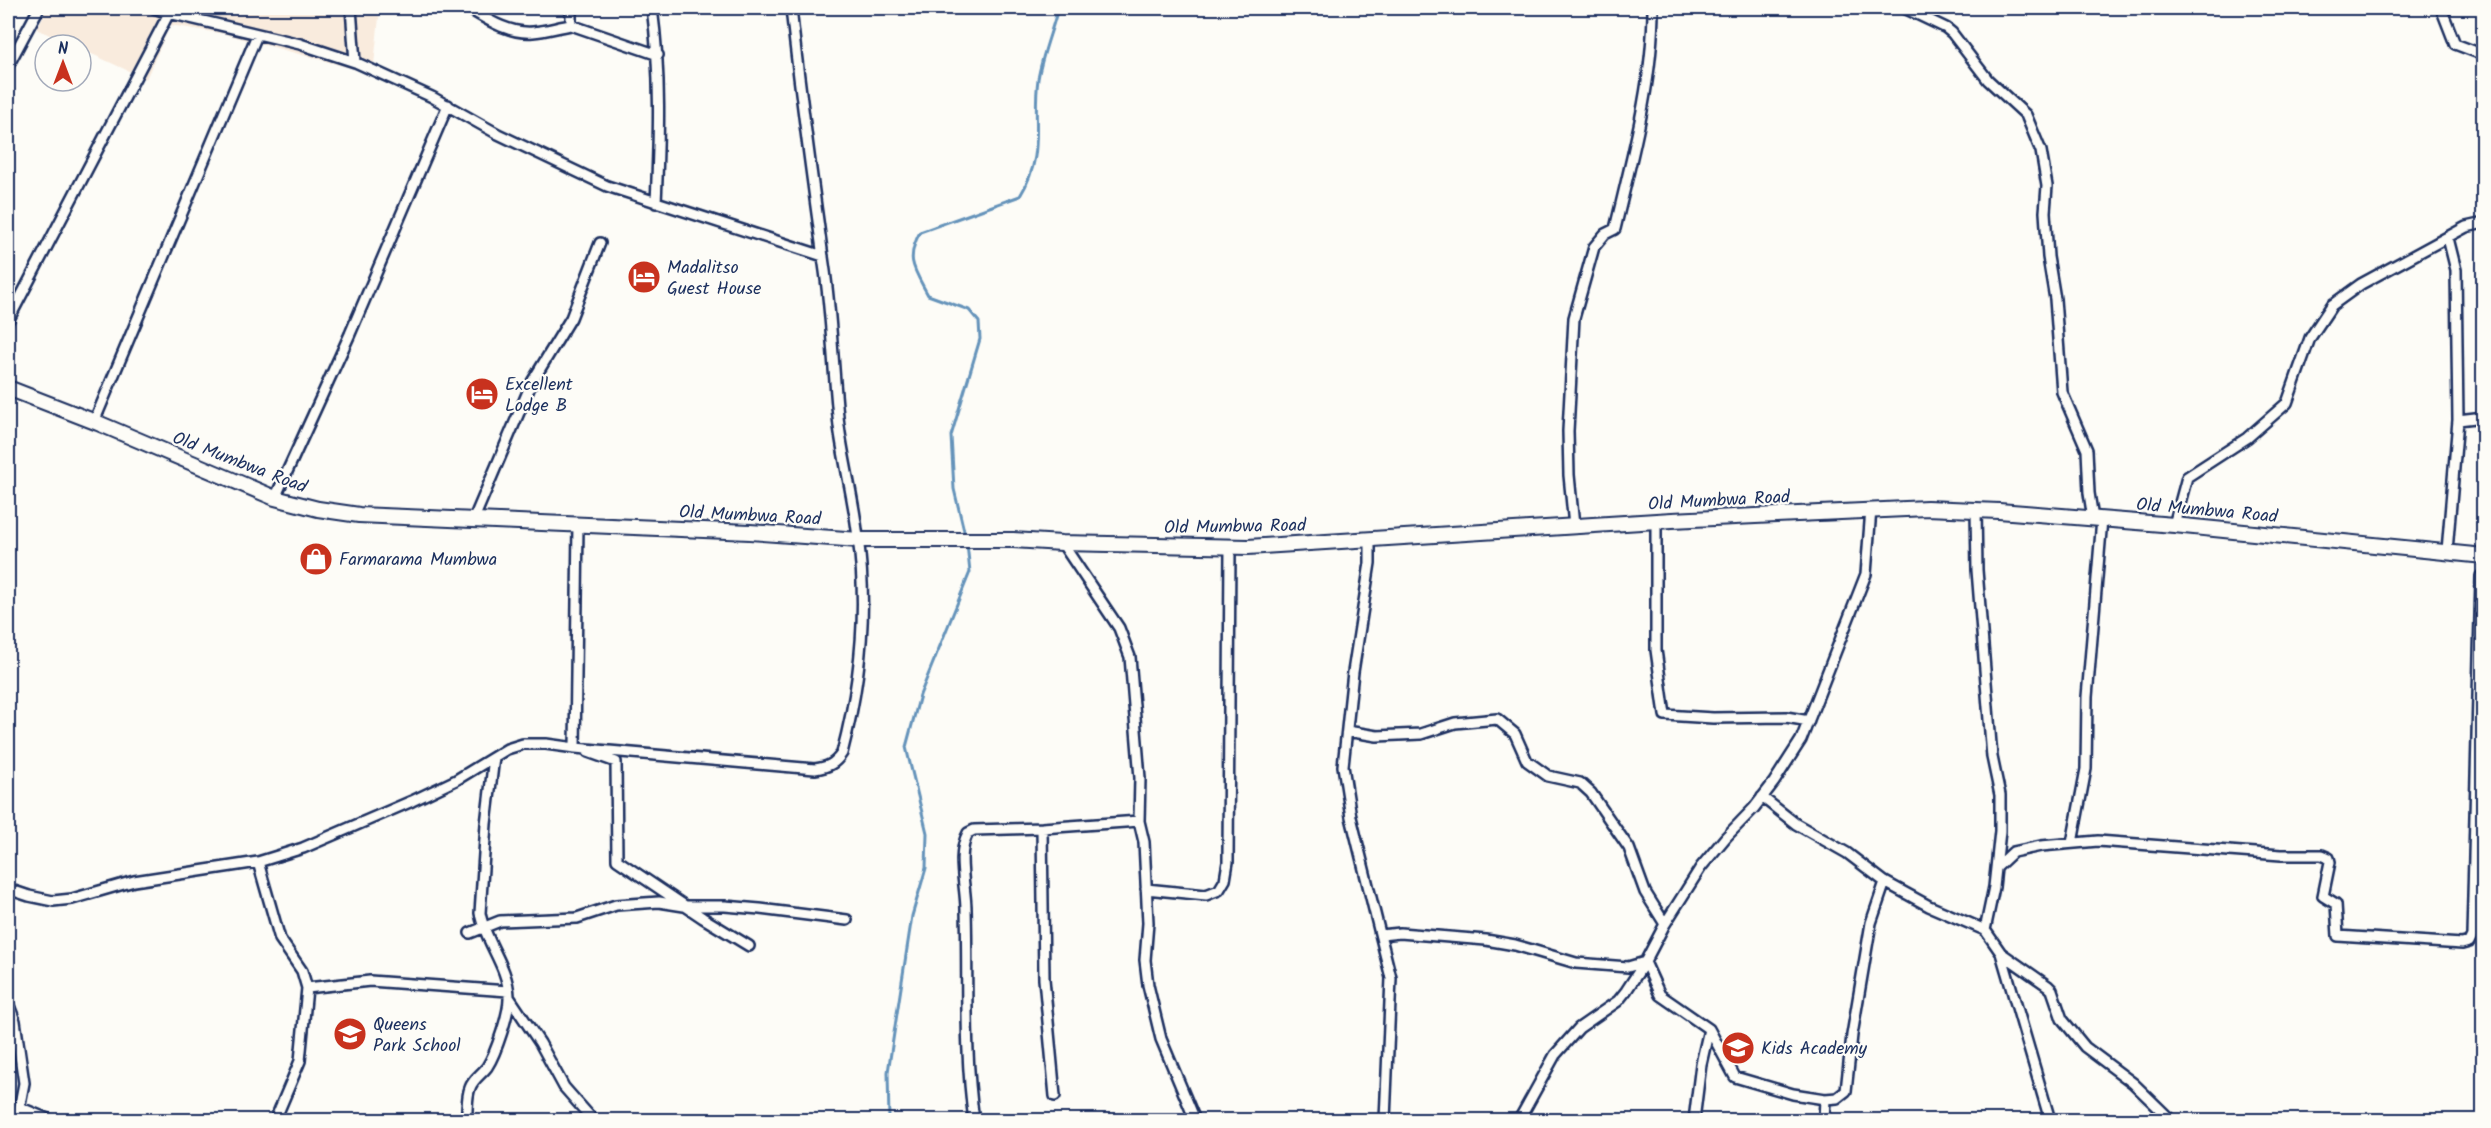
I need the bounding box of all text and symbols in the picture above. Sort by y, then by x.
north arrow [33,33,93,93]
text: N [58,37,68,62]
place label: Madalitso Guest House [667,254,761,304]
hotel icon: Madalitso Guest House [626,259,662,295]
place label: Excellent Lodge B [505,371,574,421]
hotel icon: Excellent Lodge B [464,376,500,412]
street label: Old Mumbwa Road [168,424,312,503]
street label: Old Mumbwa Road [1647,483,1792,520]
street label: Old Mumbwa Road [2135,491,2280,532]
street label: Old Mumbwa Road [678,498,823,535]
street label: Old Mumbwa Road [1164,512,1307,543]
shop icon: Farmarama Mumbwa [298,541,334,577]
place label: Farmarama Mumbwa [339,546,497,575]
place label: Queens Park School [373,1011,461,1061]
school or university icon: Queens Park School [332,1016,368,1052]
school or university icon: Kids Academy [1720,1030,1756,1066]
place label: Kids Academy [1761,1035,1868,1064]

